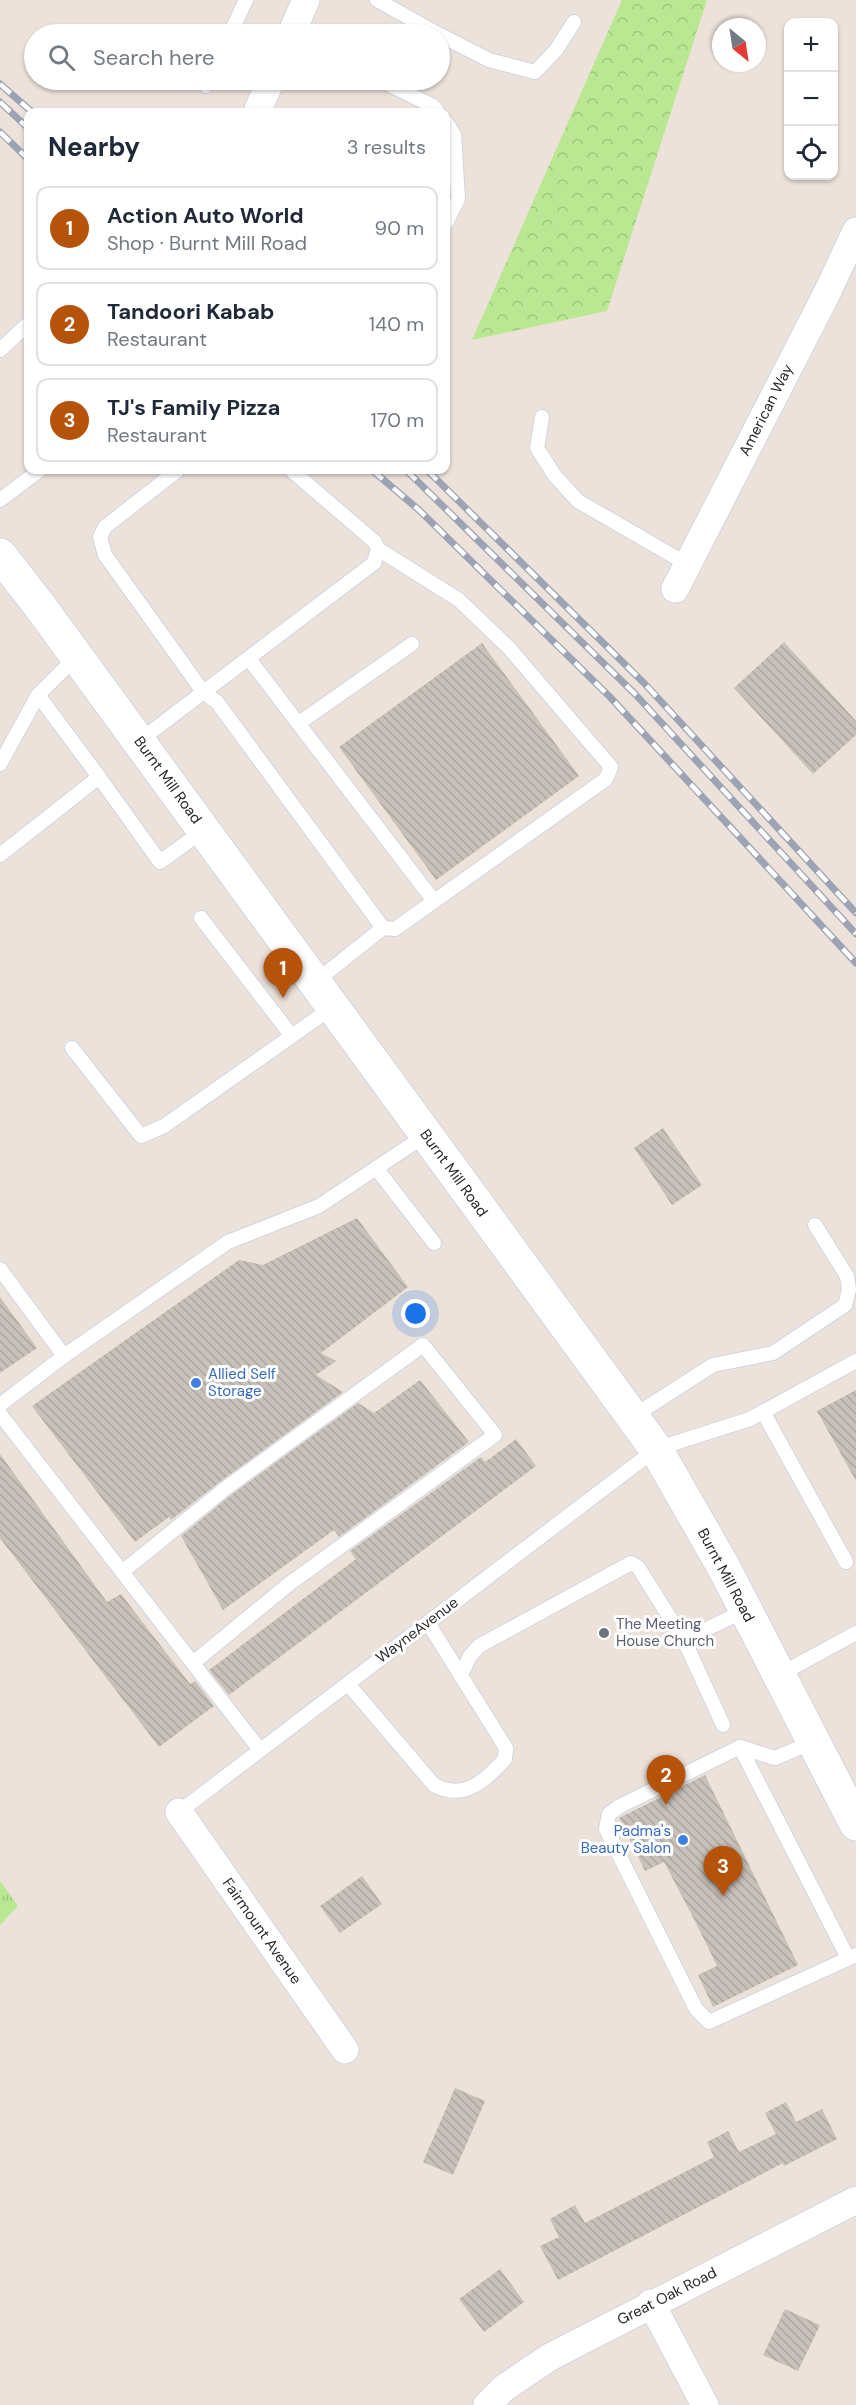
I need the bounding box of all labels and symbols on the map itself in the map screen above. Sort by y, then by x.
north arrow [712,18,766,72]
street label: American Way [734,360,798,459]
street label: Burnt Mill Road [129,732,207,828]
pin: 1 [264,948,302,998]
street label: Burnt Mill Road [415,1125,493,1221]
your location [401,1299,430,1328]
place label: Allied Self Storage [208,1364,276,1401]
marker: Allied Self Storage [189,1376,203,1390]
street label: Burnt Mill Road [693,1525,759,1625]
street label: WayneAvenue [372,1592,462,1668]
place label: The Meeting House Church [616,1614,714,1651]
marker: The Meeting House Church [597,1626,611,1640]
pin: 2 [646,1756,686,1805]
place label: Padma's Beauty Salon [581,1821,671,1858]
marker: Padma's Beauty Salon [676,1833,690,1847]
pin: 3 [704,1846,742,1896]
street label: Fairmount Avenue [218,1874,306,1988]
street label: Great Oak Road [614,2262,720,2330]

